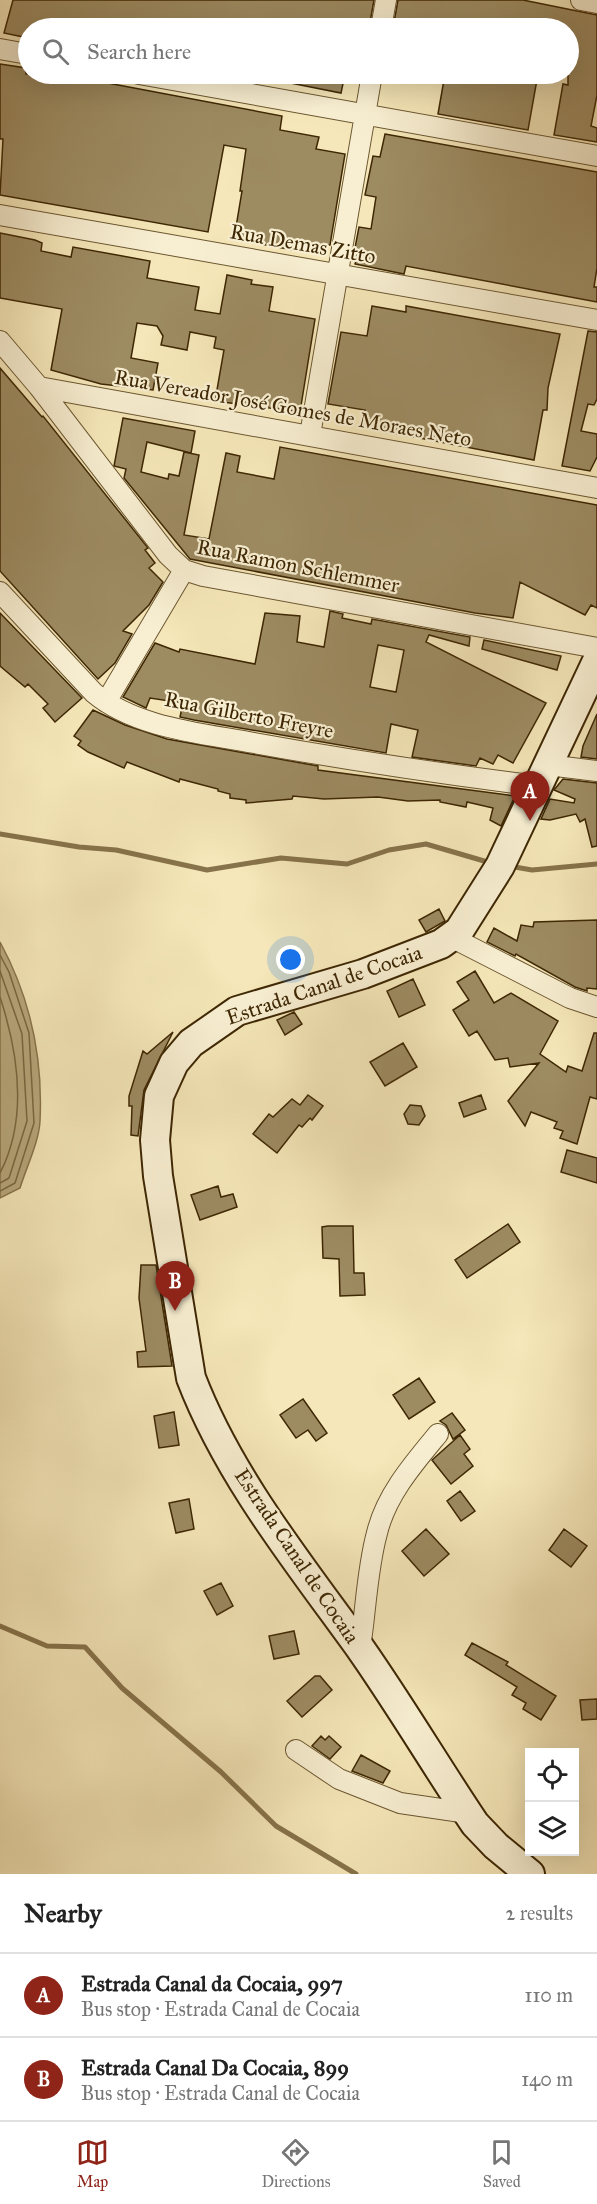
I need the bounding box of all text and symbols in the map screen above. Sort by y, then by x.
search box [18,18,579,84]
icon: search [39,35,72,68]
text: Search here [87,38,191,65]
street label: Rua Demas Zitto [228,218,378,270]
street label: Rua Vereador José Gomes de Moraes Neto [112,364,474,452]
street label: Rua Ramon Schlemmer [194,534,402,598]
street label: Rua Gilberto Freyre [162,686,336,744]
pin: A [510,772,550,821]
street label: Estrada Canal de Cocaia [223,939,426,1031]
your location [276,945,305,974]
pin: B [156,1262,195,1311]
street label: Estrada Canal de Cocaia [229,1463,365,1649]
map controls [525,1748,579,1856]
button: locate [525,1748,579,1802]
button: layers [525,1802,579,1856]
text: Nearby [24,1897,102,1929]
text: 2 results [505,1901,573,1925]
text: Estrada Canal da Cocaia, 997 [81,1970,343,1997]
text: A [37,1983,50,2007]
text: 110 m [525,1983,573,2007]
text: Bus stop · Estrada Canal de Cocaia [81,1997,360,2021]
text: Estrada Canal Da Cocaia, 899 [81,2054,349,2081]
text: B [37,2067,50,2091]
text: 140 m [521,2067,573,2091]
text: Bus stop · Estrada Canal de Cocaia [81,2081,360,2105]
tab: Map [76,2136,109,2191]
tab: Directions [261,2136,330,2191]
tab: Saved [483,2136,521,2191]

